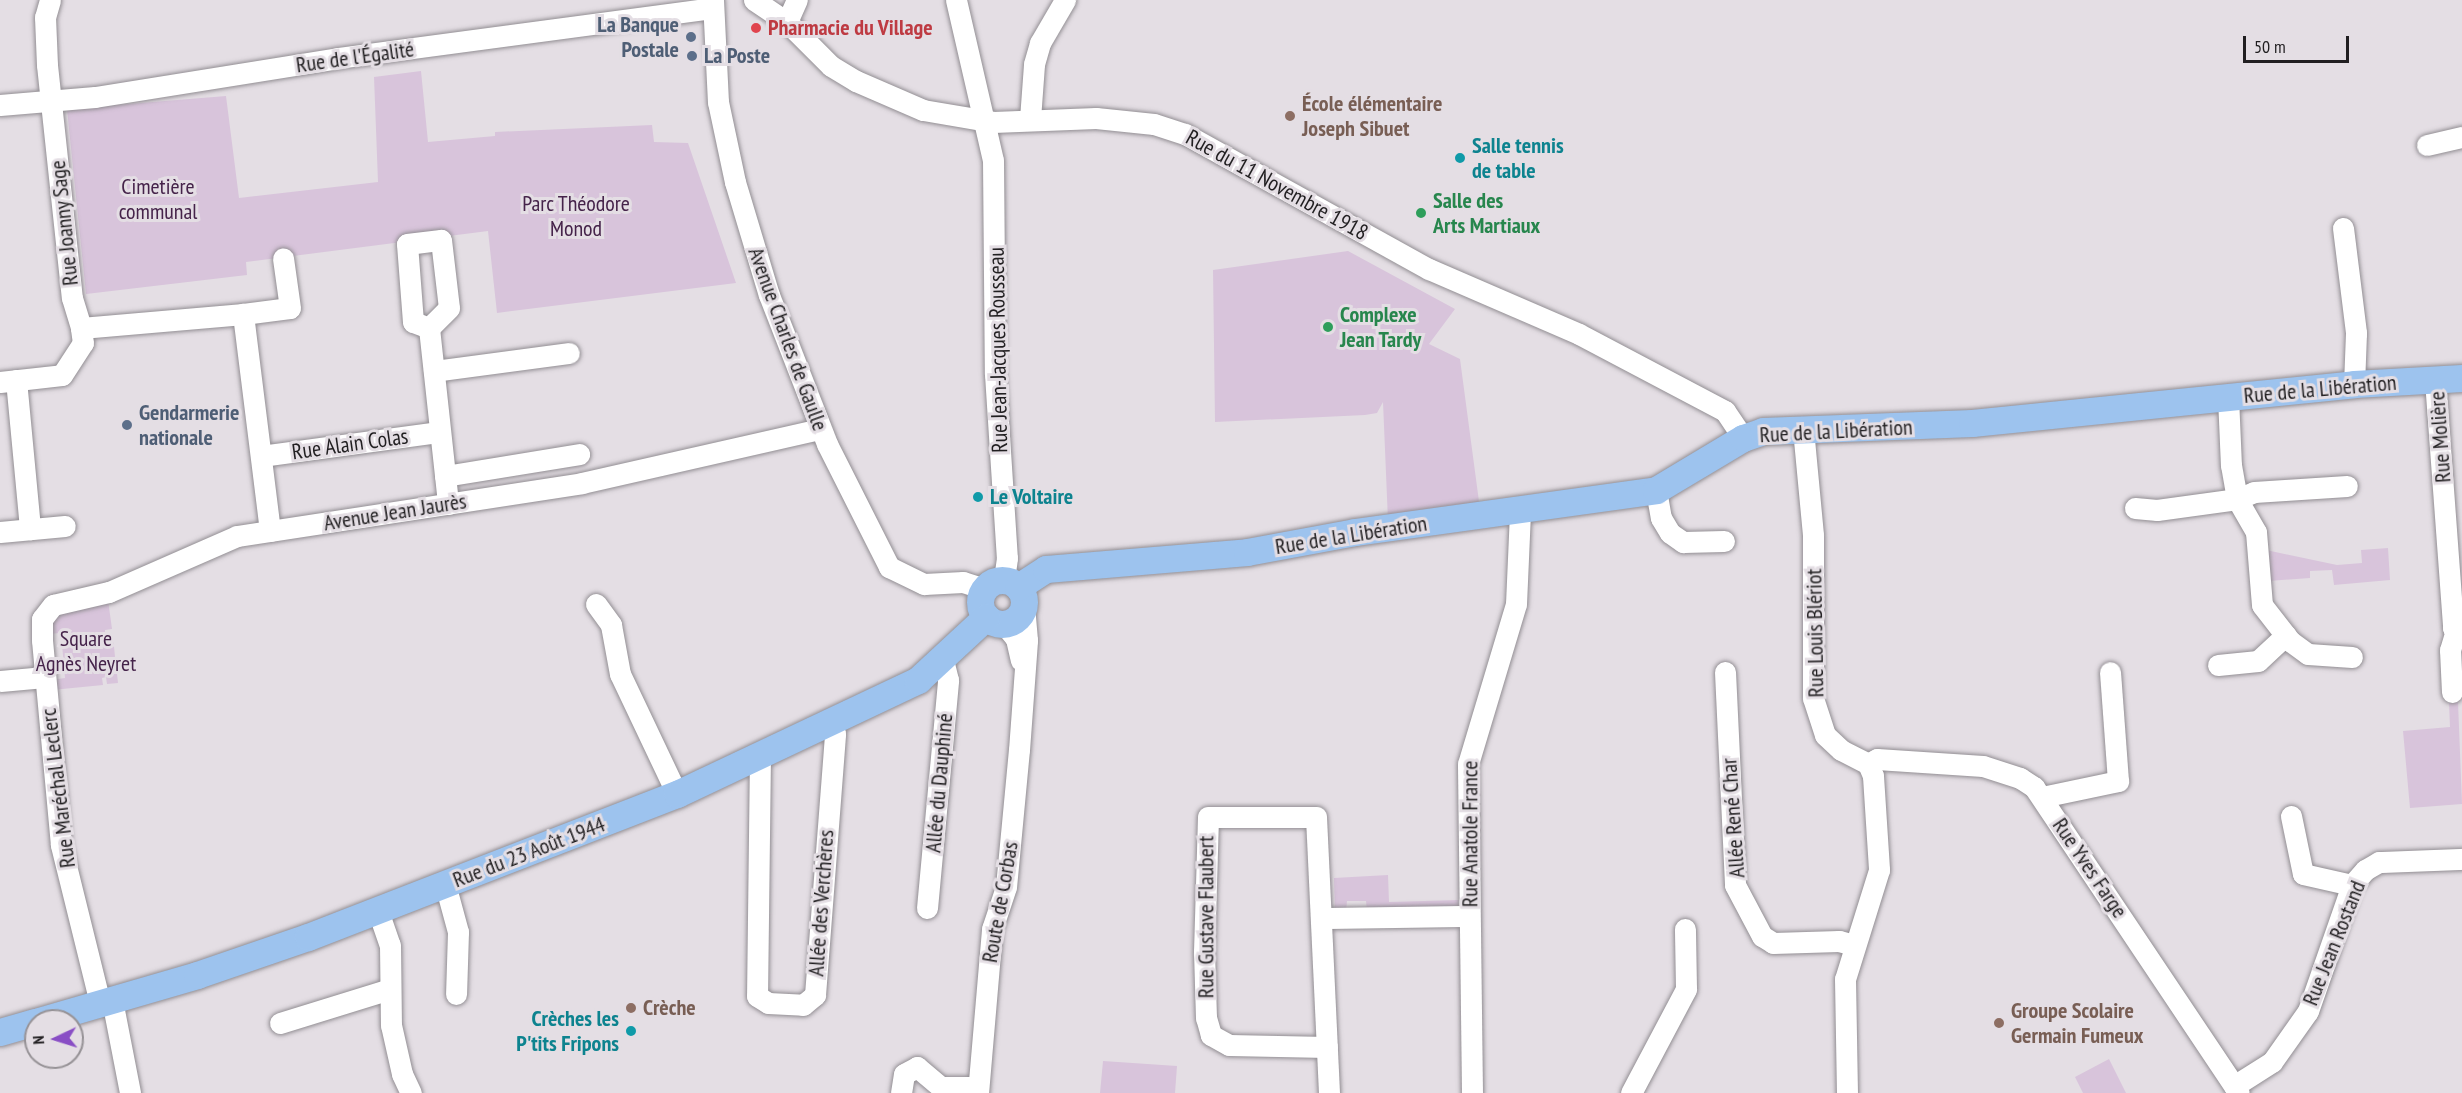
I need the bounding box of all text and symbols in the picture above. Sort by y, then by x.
place label: La Banque Postale [597,11,679,62]
place label: Pharmacie du Village [768,15,933,41]
marker: Pharmacie du Village [749,21,763,35]
scale bar [2246,24,2352,62]
marker: La Banque Postale [684,30,698,44]
text: 50 m [2254,35,2286,58]
street label: Rue de l'Égalité [294,36,416,78]
place label: La Poste [704,43,770,69]
marker: La Poste [685,49,699,63]
place label: École élémentaire Joseph Sibuet [1302,90,1442,142]
marker: École élémentaire Joseph Sibuet [1283,109,1297,123]
street label: Rue du 11 Novembre 1918 [1181,124,1373,246]
place label: Salle tennis de table [1472,132,1564,184]
marker: Salle tennis de table [1453,151,1467,165]
street label: Rue Joanny Sage [44,159,84,287]
park label: Cimetière communal [119,173,197,224]
place label: Salle des Arts Martiaux [1433,187,1540,238]
park label: Parc Théodore Monod [522,190,630,242]
marker: Salle des Arts Martiaux [1414,206,1428,220]
street label: Avenue Charles de Gaulle [743,244,833,434]
street label: Rue Jean-Jacques Rousseau [983,247,1013,453]
place label: Complexe Jean Tardy [1340,301,1422,352]
marker: Complexe Jean Tardy [1321,320,1335,334]
street label: Rue de la Libération [2243,369,2397,409]
street label: Rue Molière [2424,390,2456,484]
place label: Gendarmerie nationale [139,399,239,451]
street label: Rue de la Libération [1759,414,1913,448]
marker: Gendarmerie nationale [120,418,134,432]
street label: Rue Alain Colas [290,423,410,465]
place label: Le Voltaire [990,484,1074,510]
street label: Avenue Jean Jaurès [322,488,468,536]
marker: Le Voltaire [971,490,985,504]
street label: Rue de la Libération [1273,510,1429,560]
street label: Rue Louis Blériot [1801,568,1829,698]
park label: Square Agnès Neyret [36,625,136,676]
street label: Rue Maréchal Leclerc [35,707,81,869]
street label: Allée du Dauphiné [920,712,958,854]
street label: Allée René Char [1716,757,1750,879]
street label: Rue Anatole France [1457,760,1483,908]
street label: Rue du 23 Août 1944 [449,811,609,893]
street label: Rue Yves Farge [2047,813,2133,923]
street label: Allée des Verchères [803,829,839,977]
street label: Rue Gustave Flaubert [1193,836,1219,998]
street label: Route de Corbas [976,839,1024,965]
street label: Rue Jean Rostand [2297,877,2371,1009]
place label: Crèche [643,995,696,1021]
place label: Groupe Scolaire Germain Fumeux [2011,997,2143,1048]
marker: Crèche [624,1001,638,1015]
place label: Crèches les P'tits Fripons [516,1005,619,1056]
north arrow [24,1009,84,1069]
marker: Groupe Scolaire Germain Fumeux [1992,1016,2006,1030]
marker: Crèches les P'tits Fripons [624,1024,638,1038]
text: N [28,1035,48,1045]

